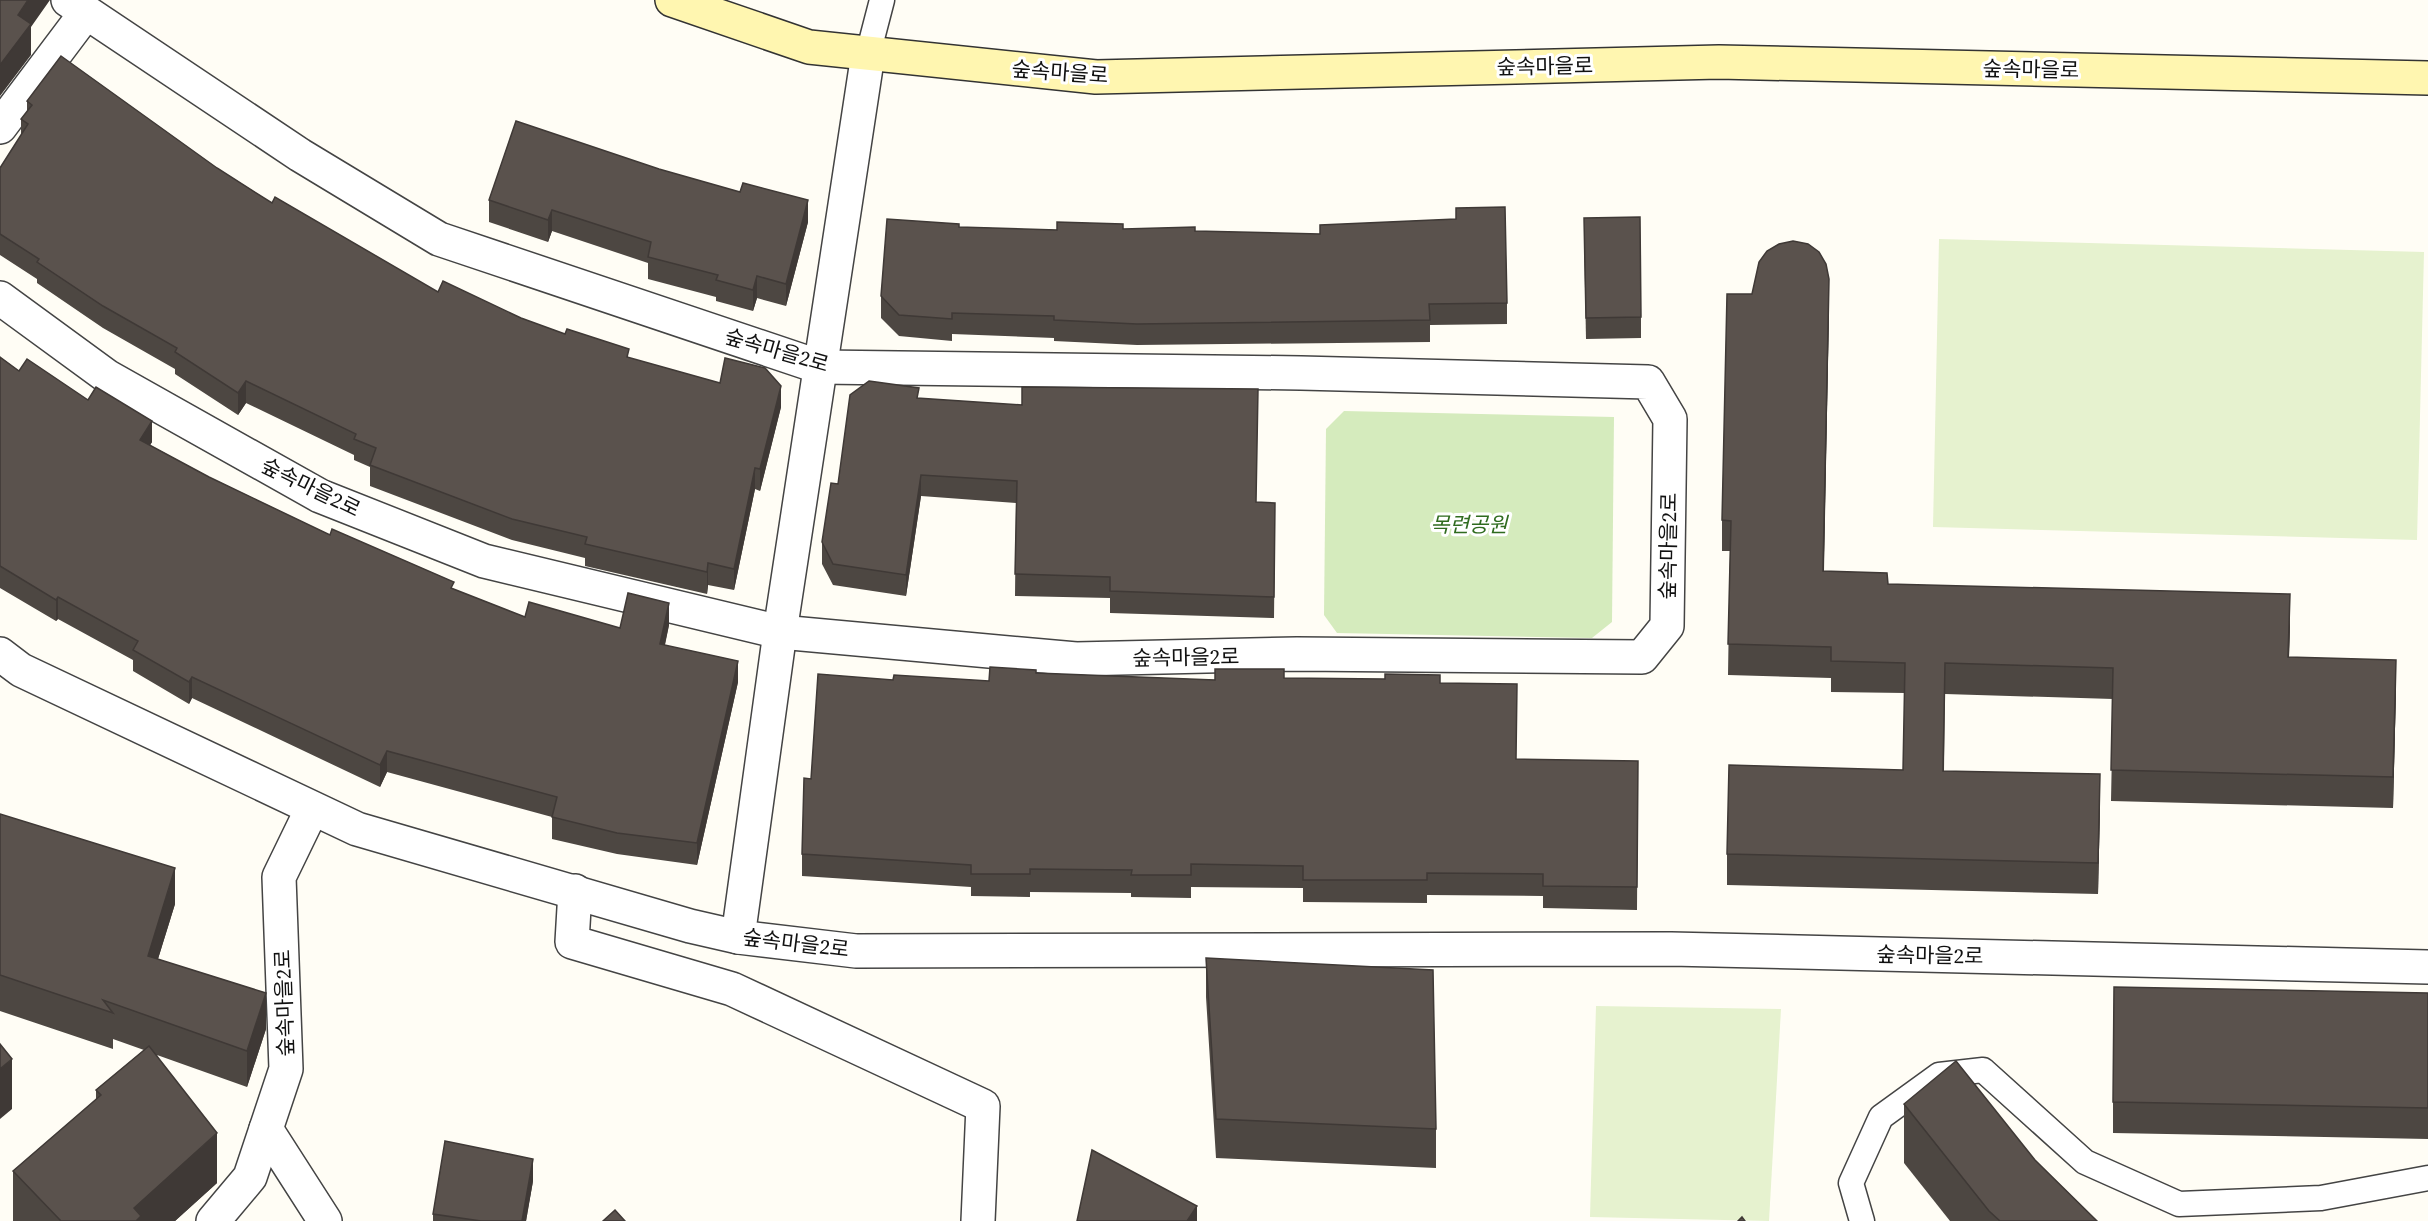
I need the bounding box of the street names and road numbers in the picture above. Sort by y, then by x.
street label: 숲속마을로 [1496,51,1594,81]
street label: 숲속마을로 [1011,54,1109,90]
street label: 숲속마을로 [1982,54,2080,84]
street label: 숲속마을2로 [722,321,832,379]
street label: 숲속마을2로 [257,450,365,524]
street label: 숲속마을2로 [1653,492,1683,600]
street label: 숲속마을2로 [1132,642,1240,672]
street label: 숲속마을2로 [741,922,851,964]
street label: 숲속마을2로 [1876,940,1984,970]
street label: 숲속마을2로 [268,949,300,1057]

